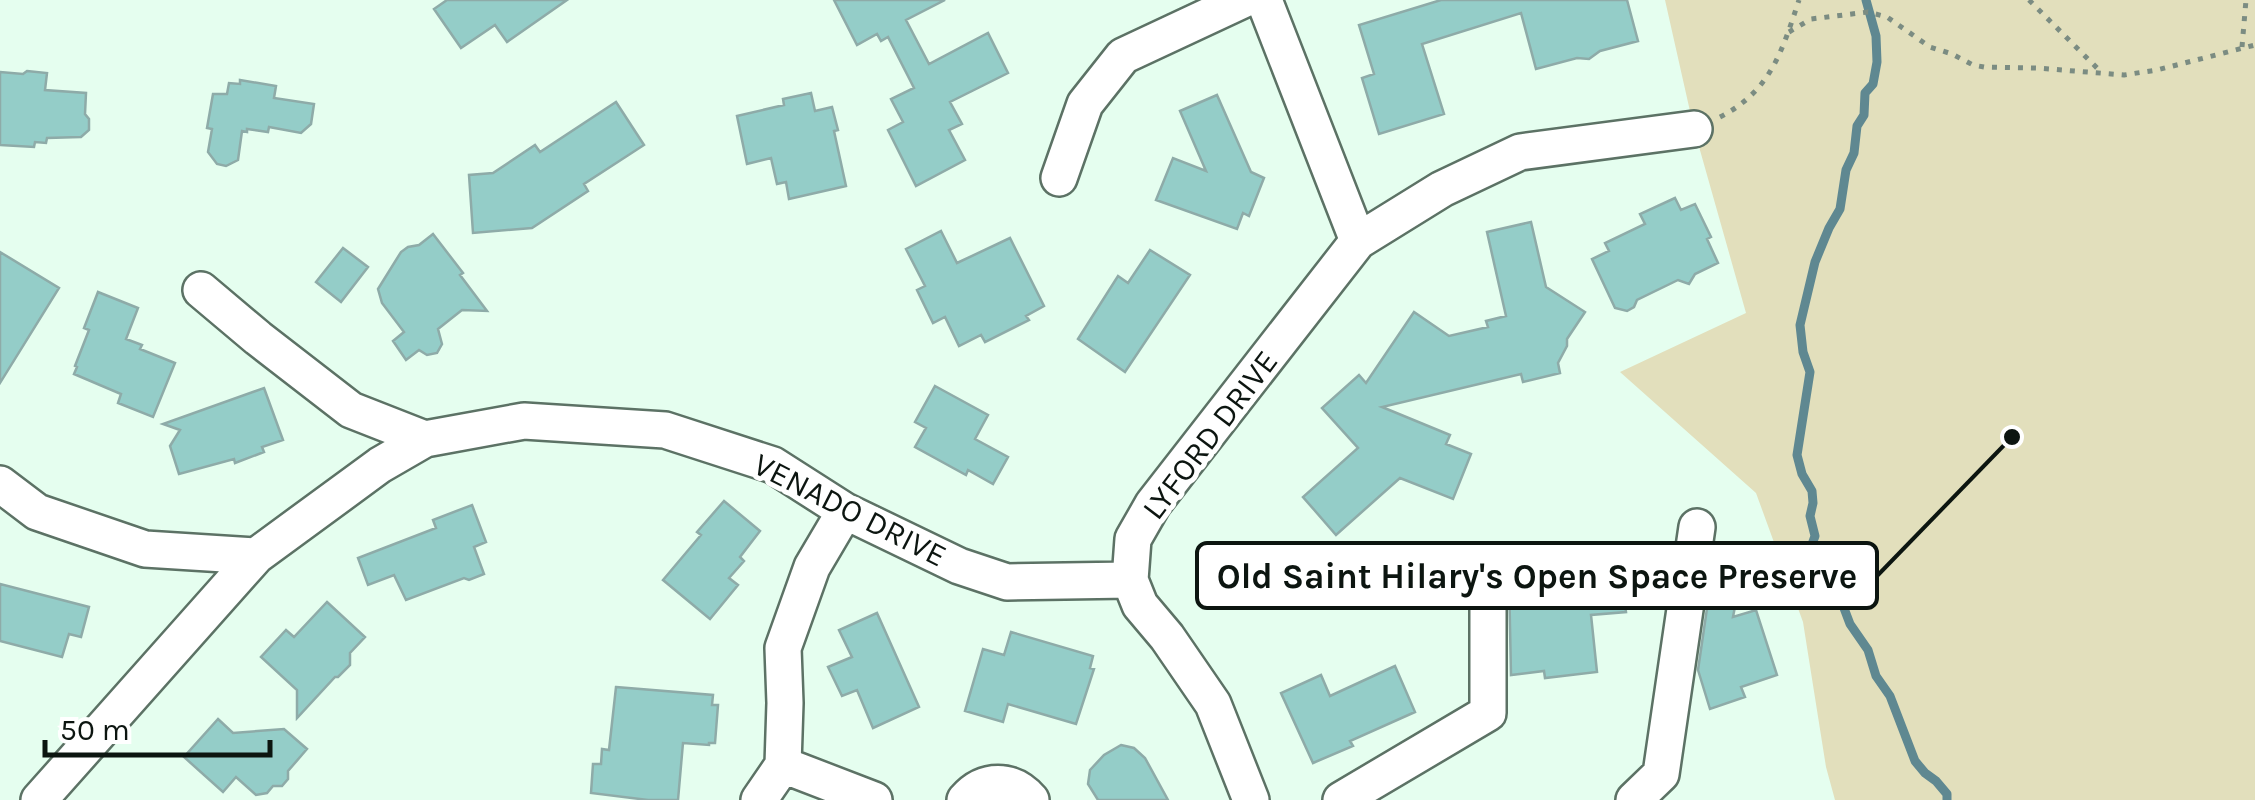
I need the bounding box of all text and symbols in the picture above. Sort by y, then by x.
street label: LYFORD DRIVE [1135,343,1285,527]
street label: VENADO DRIVE [747,446,953,574]
callout: Old Saint Hilary's Open Space Preserve [1197,543,1877,608]
text: Old Saint Hilary's Open Space Preserve [1217,556,1857,598]
scale bar [45,695,270,757]
text: 50 m [60,712,130,748]

